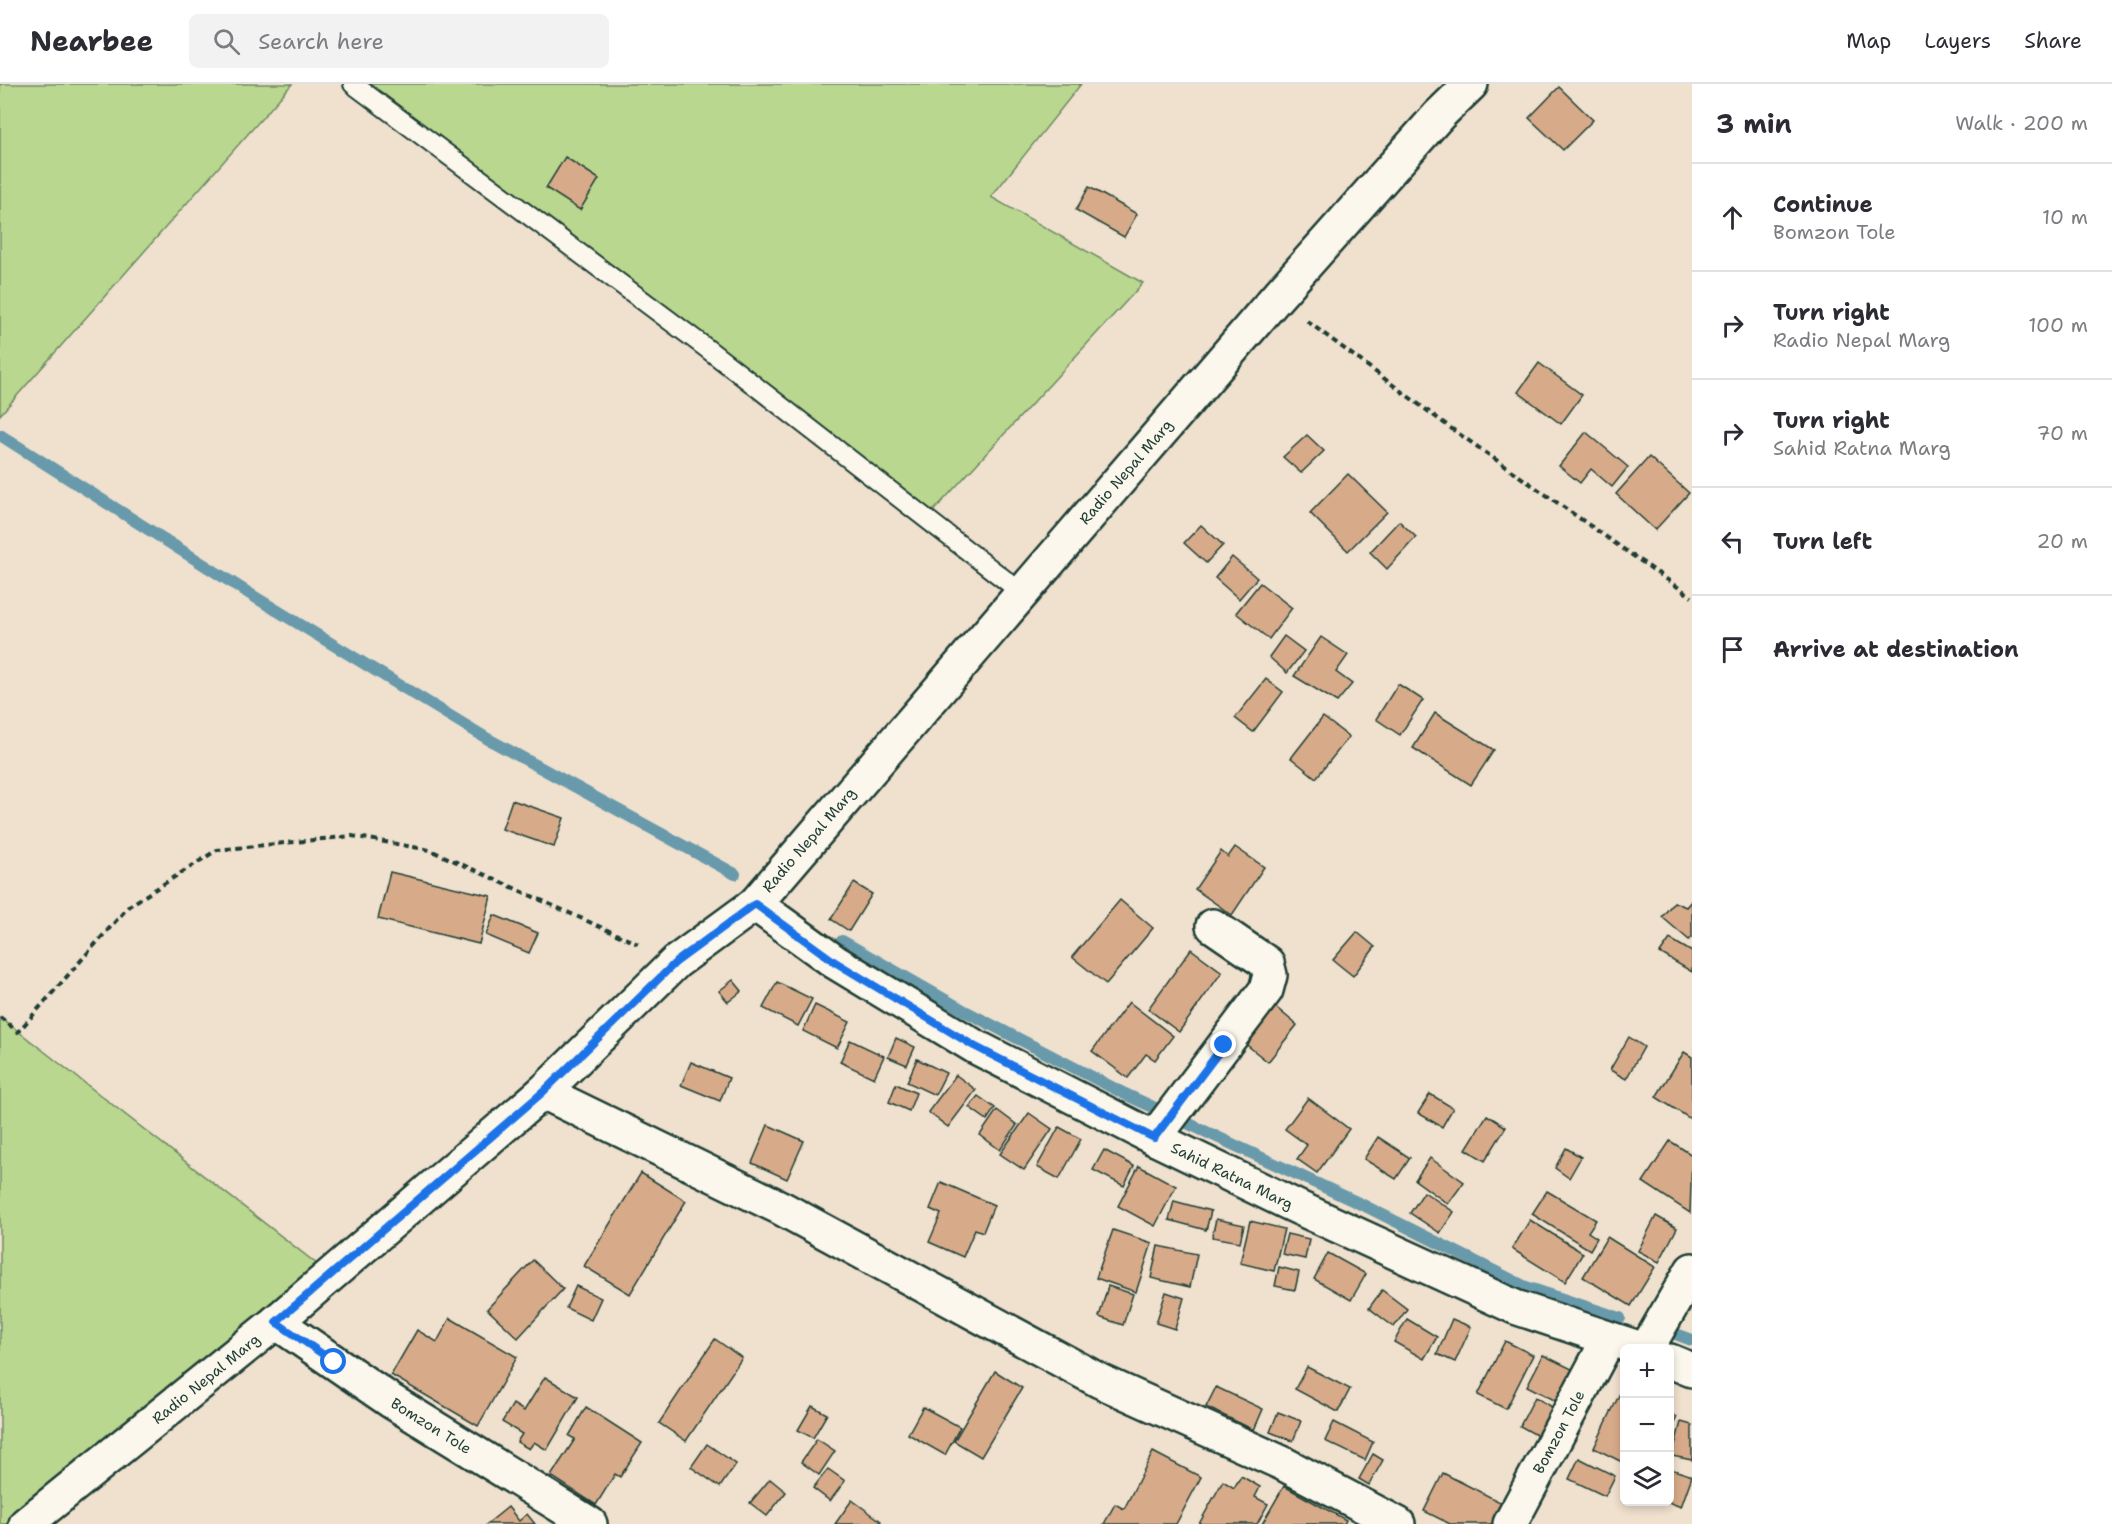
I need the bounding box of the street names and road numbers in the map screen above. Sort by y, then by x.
street label: Radio Nepal Marg [1075,415,1177,529]
street label: Radio Nepal Marg [758,783,860,897]
street label: Sahid Ratna Marg [1168,1138,1296,1214]
street label: Radio Nepal Marg [148,1329,264,1429]
street label: Bomzon Tole [1529,1387,1589,1477]
street label: Bomzon Tole [387,1393,475,1459]

